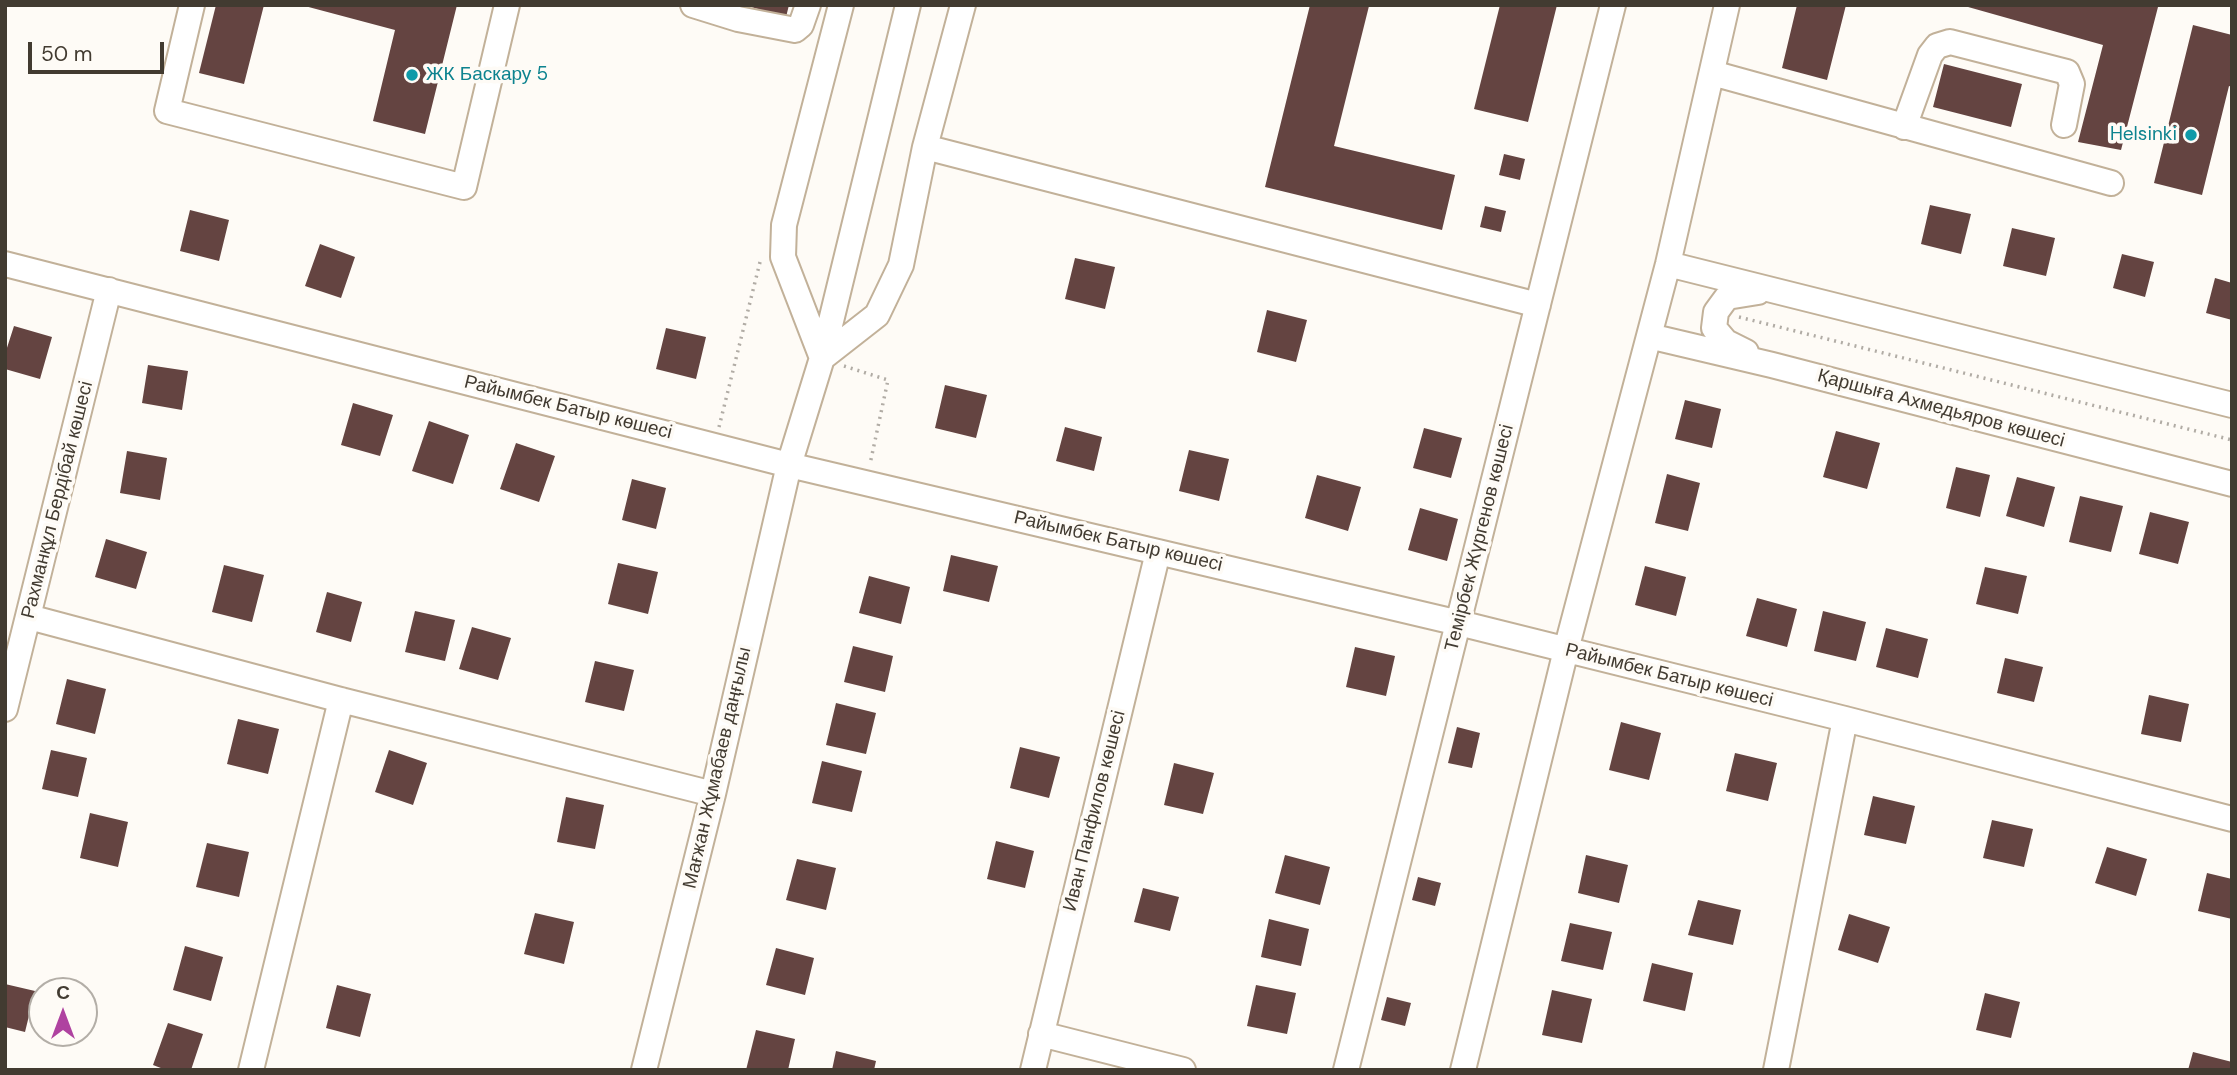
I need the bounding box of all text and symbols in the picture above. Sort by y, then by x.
scale bar [32,28,168,72]
text: 50 m [41,40,92,68]
place label: ЖК Баскару 5 [426,64,548,86]
marker: ЖК Баскару 5 [404,67,420,83]
place label: Helsinki [2110,124,2177,146]
marker: Helsinki [2183,127,2199,143]
street label: Қаршыға Ахмедьяров көшесі [1815,365,2067,453]
street label: Райымбек Батыр көшесі [462,371,674,445]
street label: Рахманқұл Бердібай көшесі [17,379,99,621]
street label: Темірбек Жүргенов көшесі [1441,422,1519,654]
street label: Райымбек Батыр көшесі [1012,507,1224,577]
street label: Райымбек Батыр көшесі [1563,639,1775,713]
street label: Мағжан Жұмабаев даңғылы [679,645,757,891]
street label: Иван Панфилов көшесі [1059,708,1131,914]
north arrow [28,977,98,1047]
text: С [56,980,70,1005]

